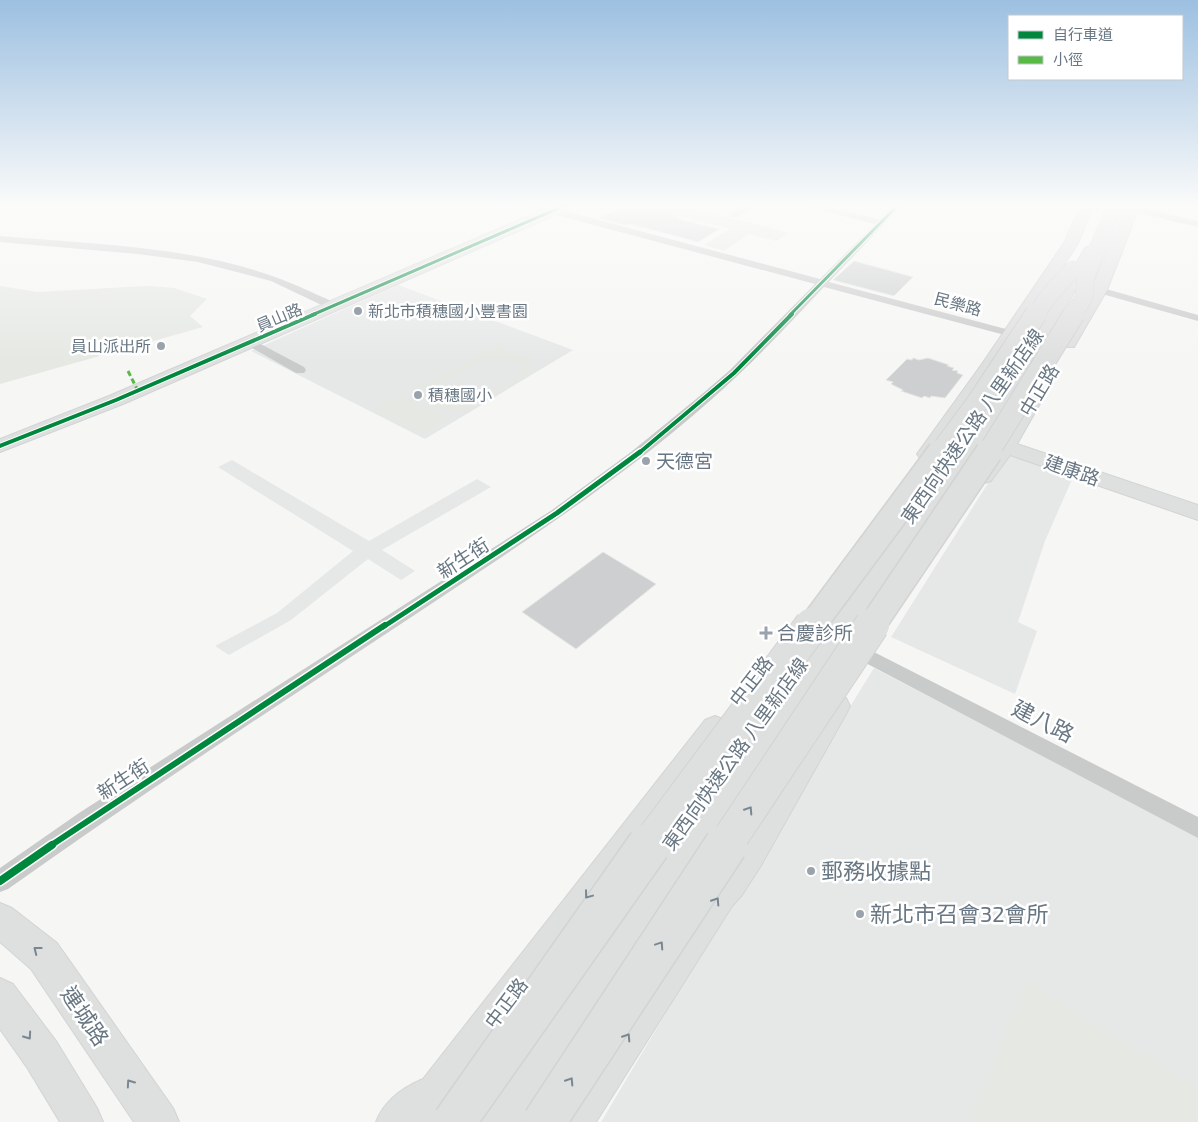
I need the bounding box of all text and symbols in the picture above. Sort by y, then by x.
legend [1008,15,1183,80]
text: 自行車道 [1053,25,1113,43]
text: 小徑 [1053,50,1083,68]
street label: 民樂路 [932,288,984,319]
street label: 員山路 [253,298,305,335]
place label: 新北市積穗國小豐書園 [368,301,528,320]
marker: 新北市積穗國小豐書園 [352,305,364,317]
street label: 東西向快速公路 八里新店線 [896,324,1048,527]
place label: 員山派出所 [71,336,151,355]
marker: 員山派出所 [155,340,167,352]
street label: 中正路 [1014,359,1063,420]
place label: 積穗國小 [428,385,492,404]
marker: 積穗國小 [412,389,424,401]
place label: 天德宮 [656,449,713,472]
street label: 建康路 [1041,449,1103,490]
marker: 天德宮 [640,455,652,467]
street label: 新生街 [433,532,493,583]
place label: 合慶診所 [777,621,853,644]
marker: 合慶診所 [759,626,773,640]
street label: 中正路 [724,651,777,710]
street label: 東西向快速公路 八里新店線 [657,653,812,854]
street label: 建八路 [1008,694,1079,747]
street label: 新生街 [93,753,153,804]
one-way arrow [743,806,752,815]
place label: 郵務收據點 [821,857,931,883]
marker: 郵務收據點 [805,865,817,877]
one-way arrow [586,889,594,898]
one-way arrow [710,897,719,907]
place label: 新北市召會32會所 [870,900,1049,926]
marker: 新北市召會32會所 [854,908,866,920]
one-way arrow [653,942,663,951]
one-way arrow [33,947,43,956]
street label: 中正路 [479,973,532,1032]
street label: 連城路 [57,981,115,1050]
one-way arrow [22,1030,31,1040]
one-way arrow [621,1034,630,1043]
one-way arrow [563,1077,573,1086]
one-way arrow [127,1079,136,1088]

